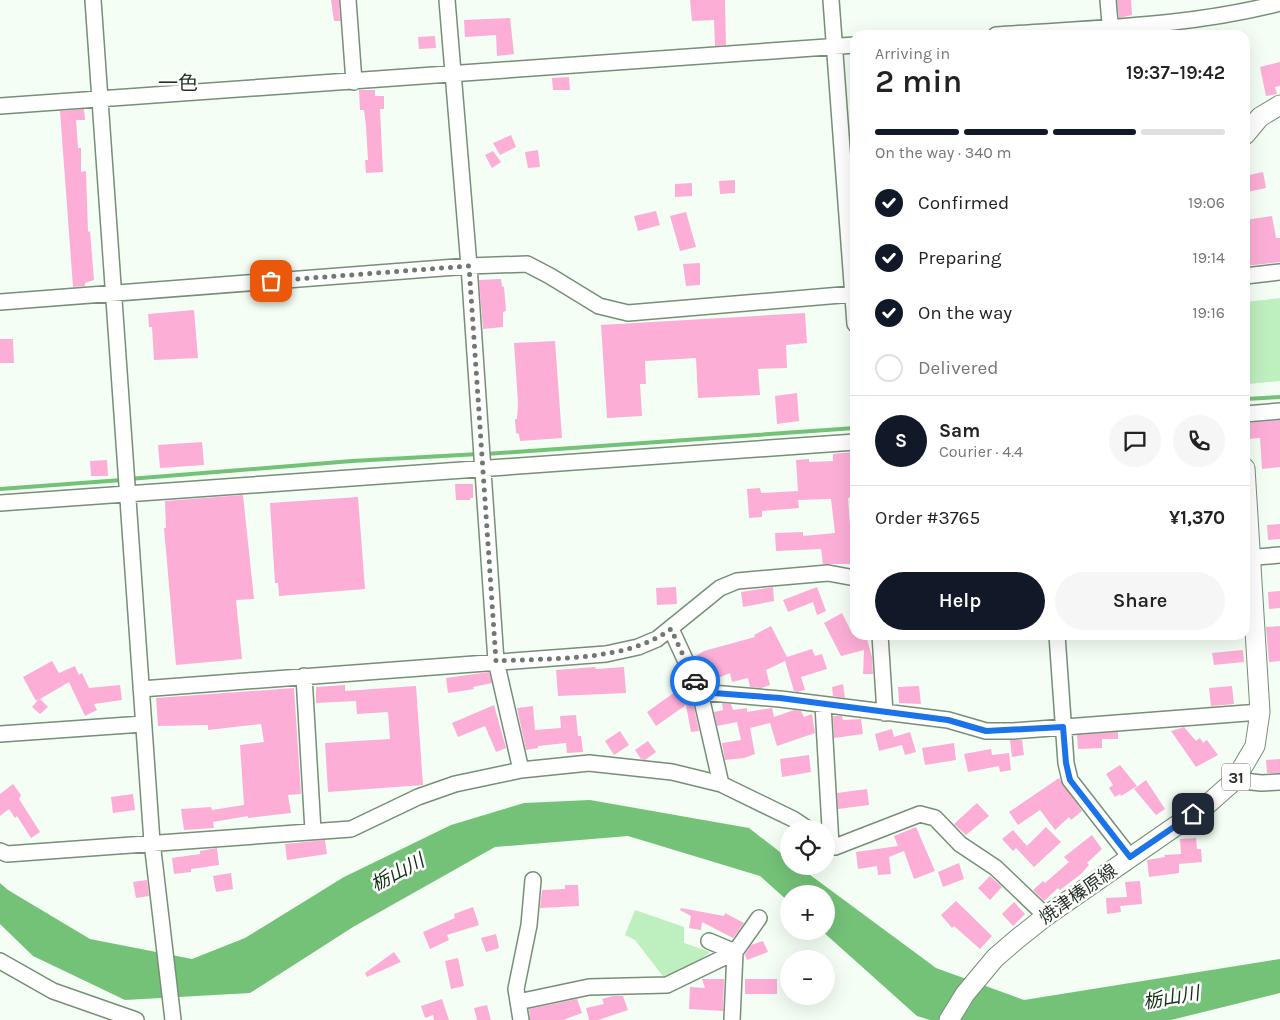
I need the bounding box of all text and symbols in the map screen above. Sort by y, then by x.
text: Arriving in [875,44,950,63]
text: 19:37–19:42 [1126,62,1225,84]
text: 2 min [875,63,962,100]
district label: 一色 [158,72,198,95]
text: On the way · 340 m [875,143,1011,162]
icon: check [875,189,903,217]
text: Confirmed [918,192,1009,214]
text: 19:06 [1188,193,1225,212]
icon: check [875,244,903,272]
text: Preparing [918,247,1001,269]
text: 19:14 [1193,248,1225,267]
pin [250,260,292,302]
icon: bag [257,267,285,295]
icon: check [875,299,903,327]
text: On the way [918,302,1012,324]
text: 19:16 [1192,303,1225,322]
text: Delivered [918,357,998,379]
button: chat [1109,415,1161,467]
button: phone [1173,415,1225,467]
text: Sam [939,420,980,442]
text: S [895,430,907,452]
text: Courier · 4.4 [939,442,1023,461]
text: Order #3765 [875,507,980,529]
text: ¥1,370 [1169,507,1225,529]
button: Help [875,572,1045,630]
button: Share [1055,572,1225,630]
courier [670,656,720,706]
icon: car [681,667,709,695]
road number: 31 [1222,764,1250,790]
pin [1172,793,1214,835]
icon: home [1179,800,1207,828]
map controls [780,820,835,1005]
button: locate [780,820,835,875]
water label: 栃山川 [367,849,430,896]
street label: 焼津榛原線 [1035,859,1121,929]
button: + [780,885,835,940]
button: − [780,950,835,1005]
water label: 栃山川 [1141,982,1203,1014]

